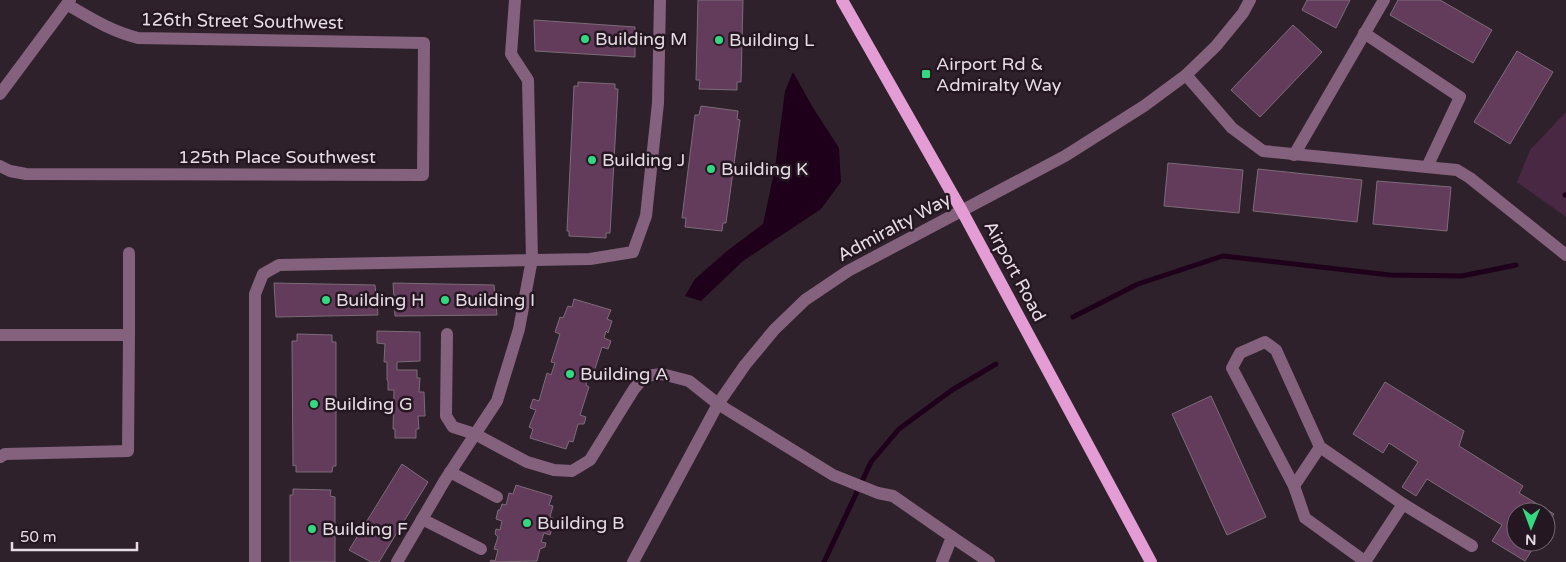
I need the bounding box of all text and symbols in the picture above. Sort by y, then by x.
street label: 126th Street Southwest [140,8,344,34]
place label: Building M [595,28,688,50]
place label: Building L [729,29,815,51]
marker: Building M [579,33,591,45]
marker: Building L [713,34,725,46]
place label: Airport Rd & Admiralty Way [936,53,1062,96]
marker: Airport Rd & Admiralty Way [920,68,932,80]
street label: 125th Place Southwest [178,146,376,168]
place label: Building J [602,149,686,171]
marker: Building J [586,154,598,166]
place label: Building K [721,158,808,180]
marker: Building K [705,163,717,175]
street label: Admiralty Way [834,188,955,266]
street label: Airport Road [979,217,1051,325]
place label: Building H [336,289,425,311]
place label: Building I [455,289,535,311]
marker: Building H [320,294,332,306]
marker: Building I [439,294,451,306]
place label: Building A [580,363,669,385]
marker: Building A [564,368,576,380]
place label: Building G [324,393,413,415]
marker: Building G [308,398,320,410]
north arrow [1506,502,1556,552]
place label: Building B [537,512,625,534]
marker: Building B [521,517,533,529]
place label: Building F [322,518,408,540]
scale bar [12,520,138,552]
marker: Building F [306,523,318,535]
text: 50 m [20,528,57,546]
text: N [1525,531,1537,548]

